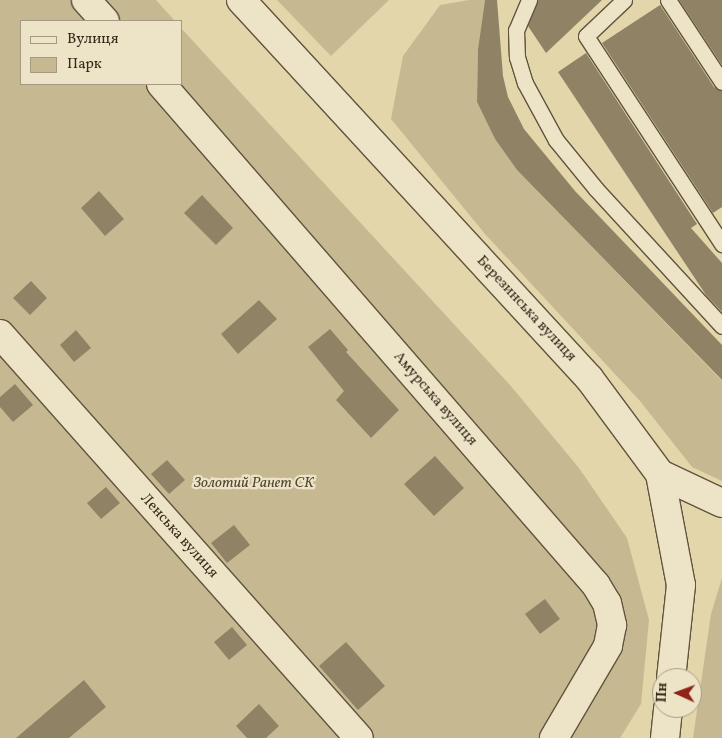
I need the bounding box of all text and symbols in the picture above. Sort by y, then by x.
legend [20,20,182,85]
text: Вулиця [67,29,118,50]
text: Парк [67,54,102,75]
street label: Березинська вулиця [472,252,580,366]
street label: Амурська вулиця [389,348,481,450]
park label: Золотий Ранет СК [194,475,314,493]
street label: Ленська вулиця [136,490,222,582]
north arrow [652,668,702,718]
text: Пн [653,682,672,703]

